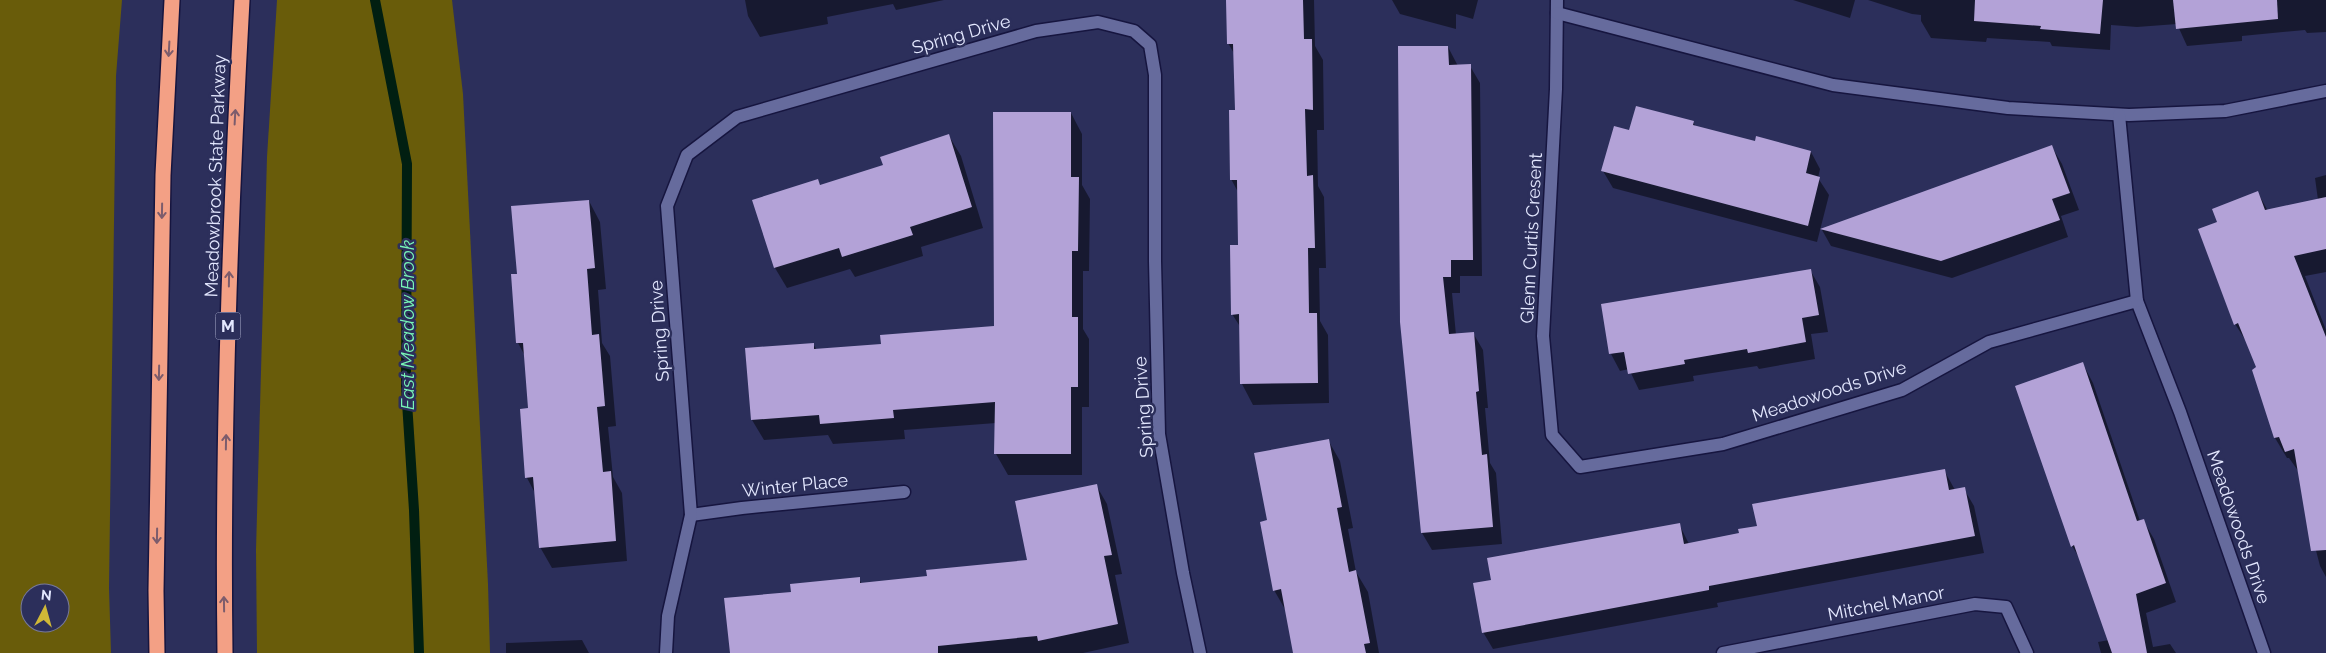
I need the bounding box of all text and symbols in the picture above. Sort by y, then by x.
street label: Spring Drive [909,10,1013,58]
one-way arrow [164,40,174,56]
street label: Meadowbrook State Parkway [200,54,230,298]
one-way arrow [231,109,240,125]
street label: Glenn Curtis Cresent [1516,152,1546,324]
one-way arrow [157,202,167,219]
water label: East Meadow Brook [396,240,418,410]
one-way arrow [224,272,234,288]
street label: Spring Drive [645,279,673,382]
road number: M [216,312,240,340]
street label: Spring Drive [1129,355,1157,458]
street label: Meadowoods Drive [1749,356,1909,426]
one-way arrow [154,365,164,381]
one-way arrow [221,434,230,450]
street label: Meadowoods Drive [2203,448,2275,607]
street label: Winter Place [741,469,849,501]
one-way arrow [152,528,162,544]
street label: Mitchel Manor [1826,581,1947,625]
north arrow [20,583,70,633]
text: N [40,587,53,604]
one-way arrow [219,597,229,613]

